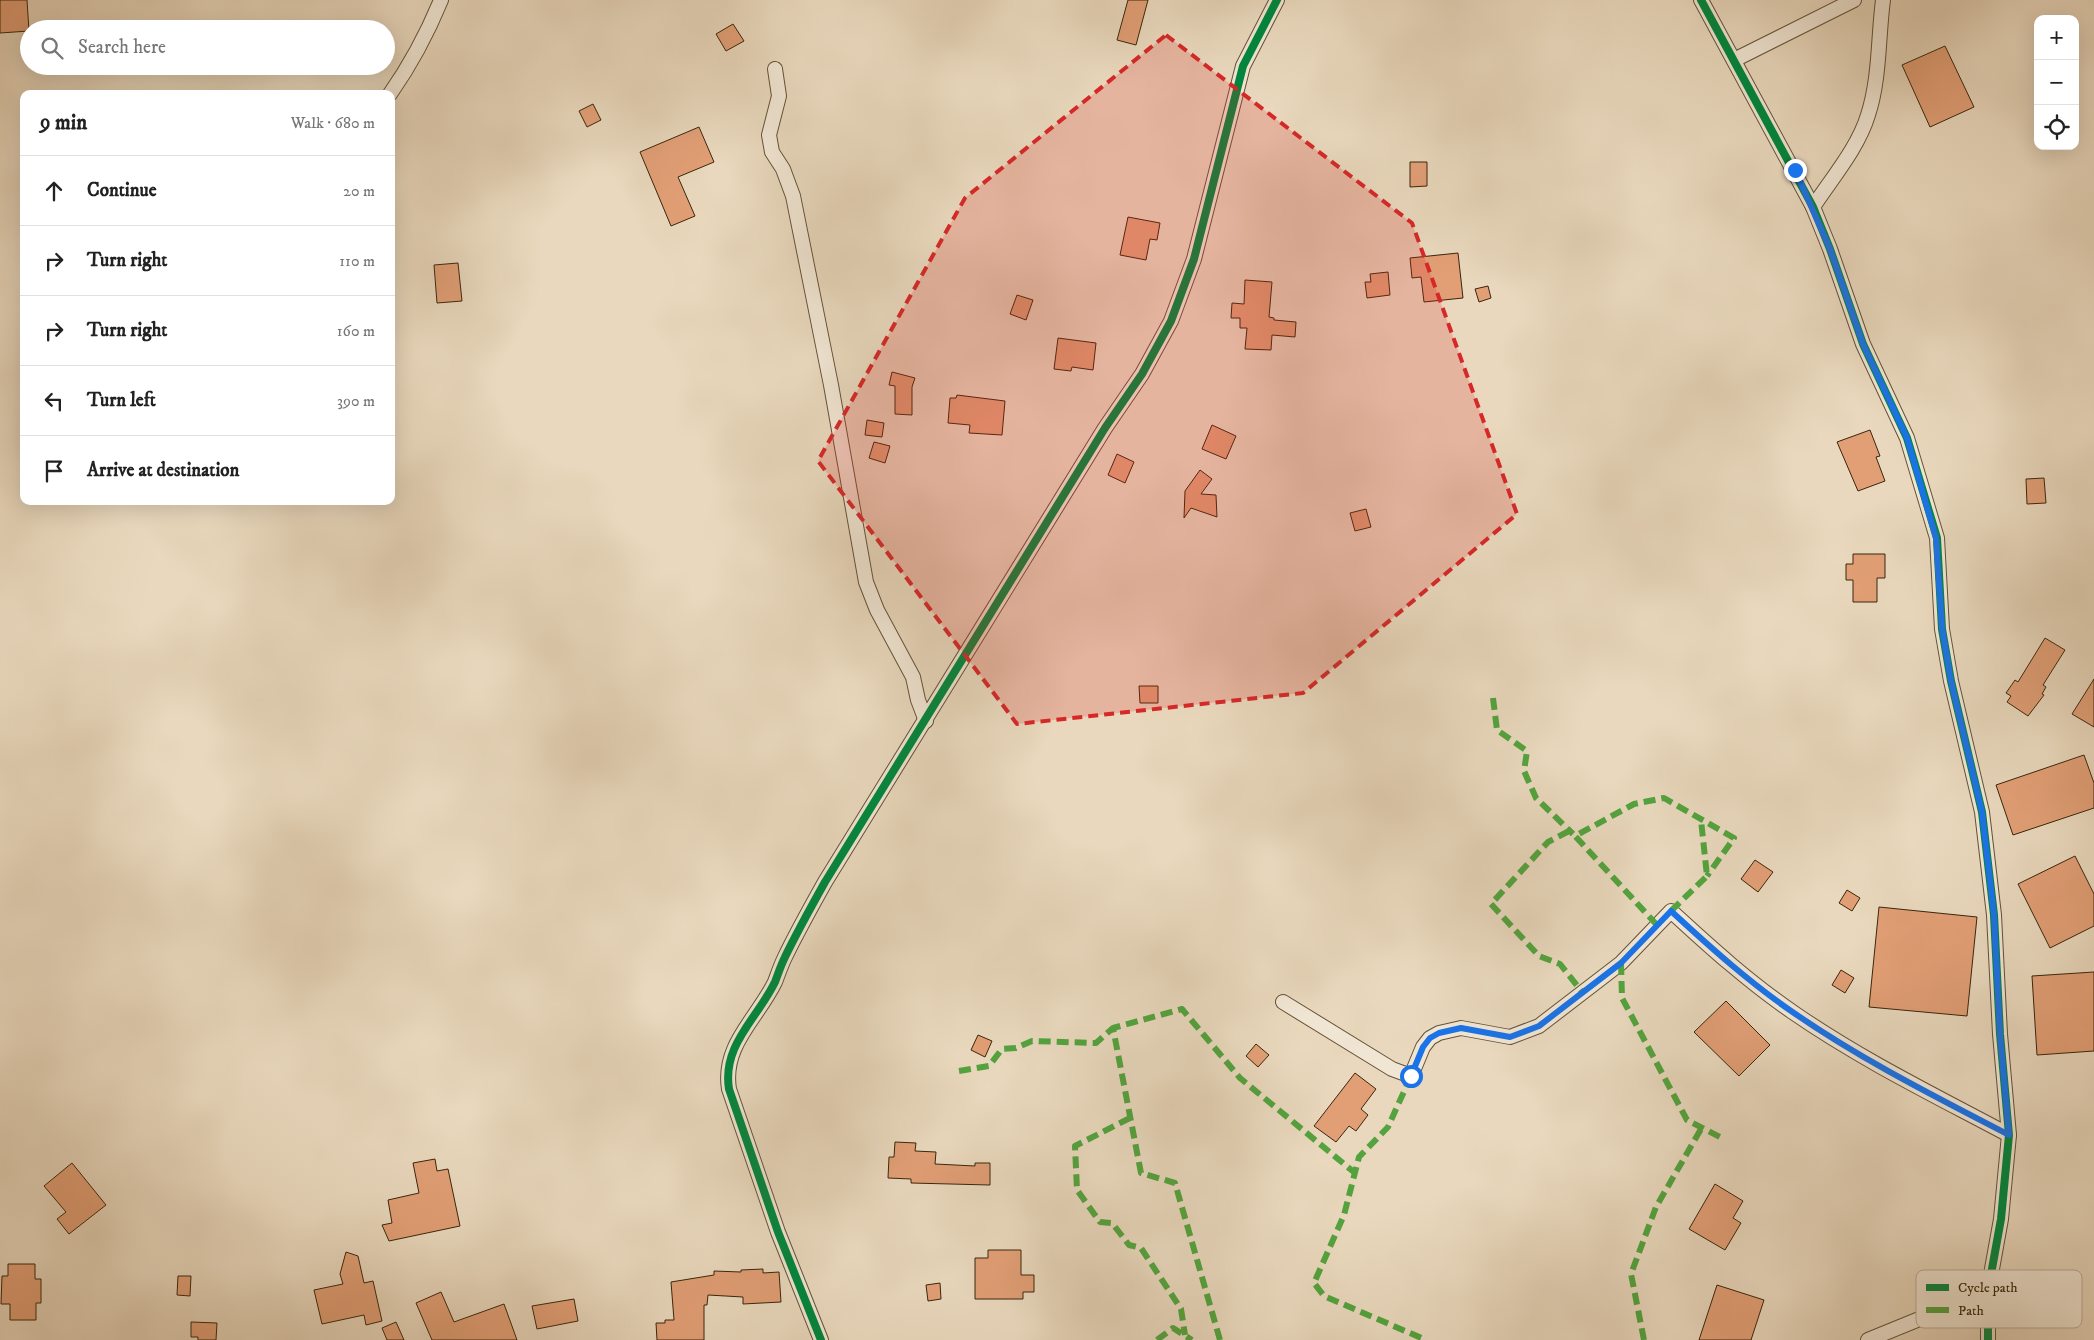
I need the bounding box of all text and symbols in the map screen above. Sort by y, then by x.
map controls [2034,15,2079,150]
button: + [2034,15,2079,60]
search box [20,20,395,75]
icon: search [38,34,66,62]
text: Search here [78,36,166,59]
button: − [2034,60,2079,105]
button: locate [2034,105,2079,150]
text: 9 min [40,110,87,136]
text: Walk · 680 m [291,113,375,133]
route end [1784,159,1807,182]
icon: ahead [40,177,68,205]
text: Continue [87,179,157,202]
text: 20 m [343,181,375,201]
icon: right [40,247,68,275]
text: Turn right [87,249,167,272]
text: 110 m [339,251,375,271]
icon: right [40,317,68,345]
text: Turn right [87,319,167,342]
text: 160 m [337,321,375,341]
icon: left [40,387,68,415]
text: Turn left [87,389,156,412]
text: 390 m [337,391,375,411]
icon: arrive [40,457,68,485]
text: Arrive at destination [87,459,239,482]
route start [1400,1065,1423,1088]
legend [1916,1270,2082,1328]
text: Cycle path [1958,1279,2018,1297]
text: Path [1958,1302,1985,1320]

